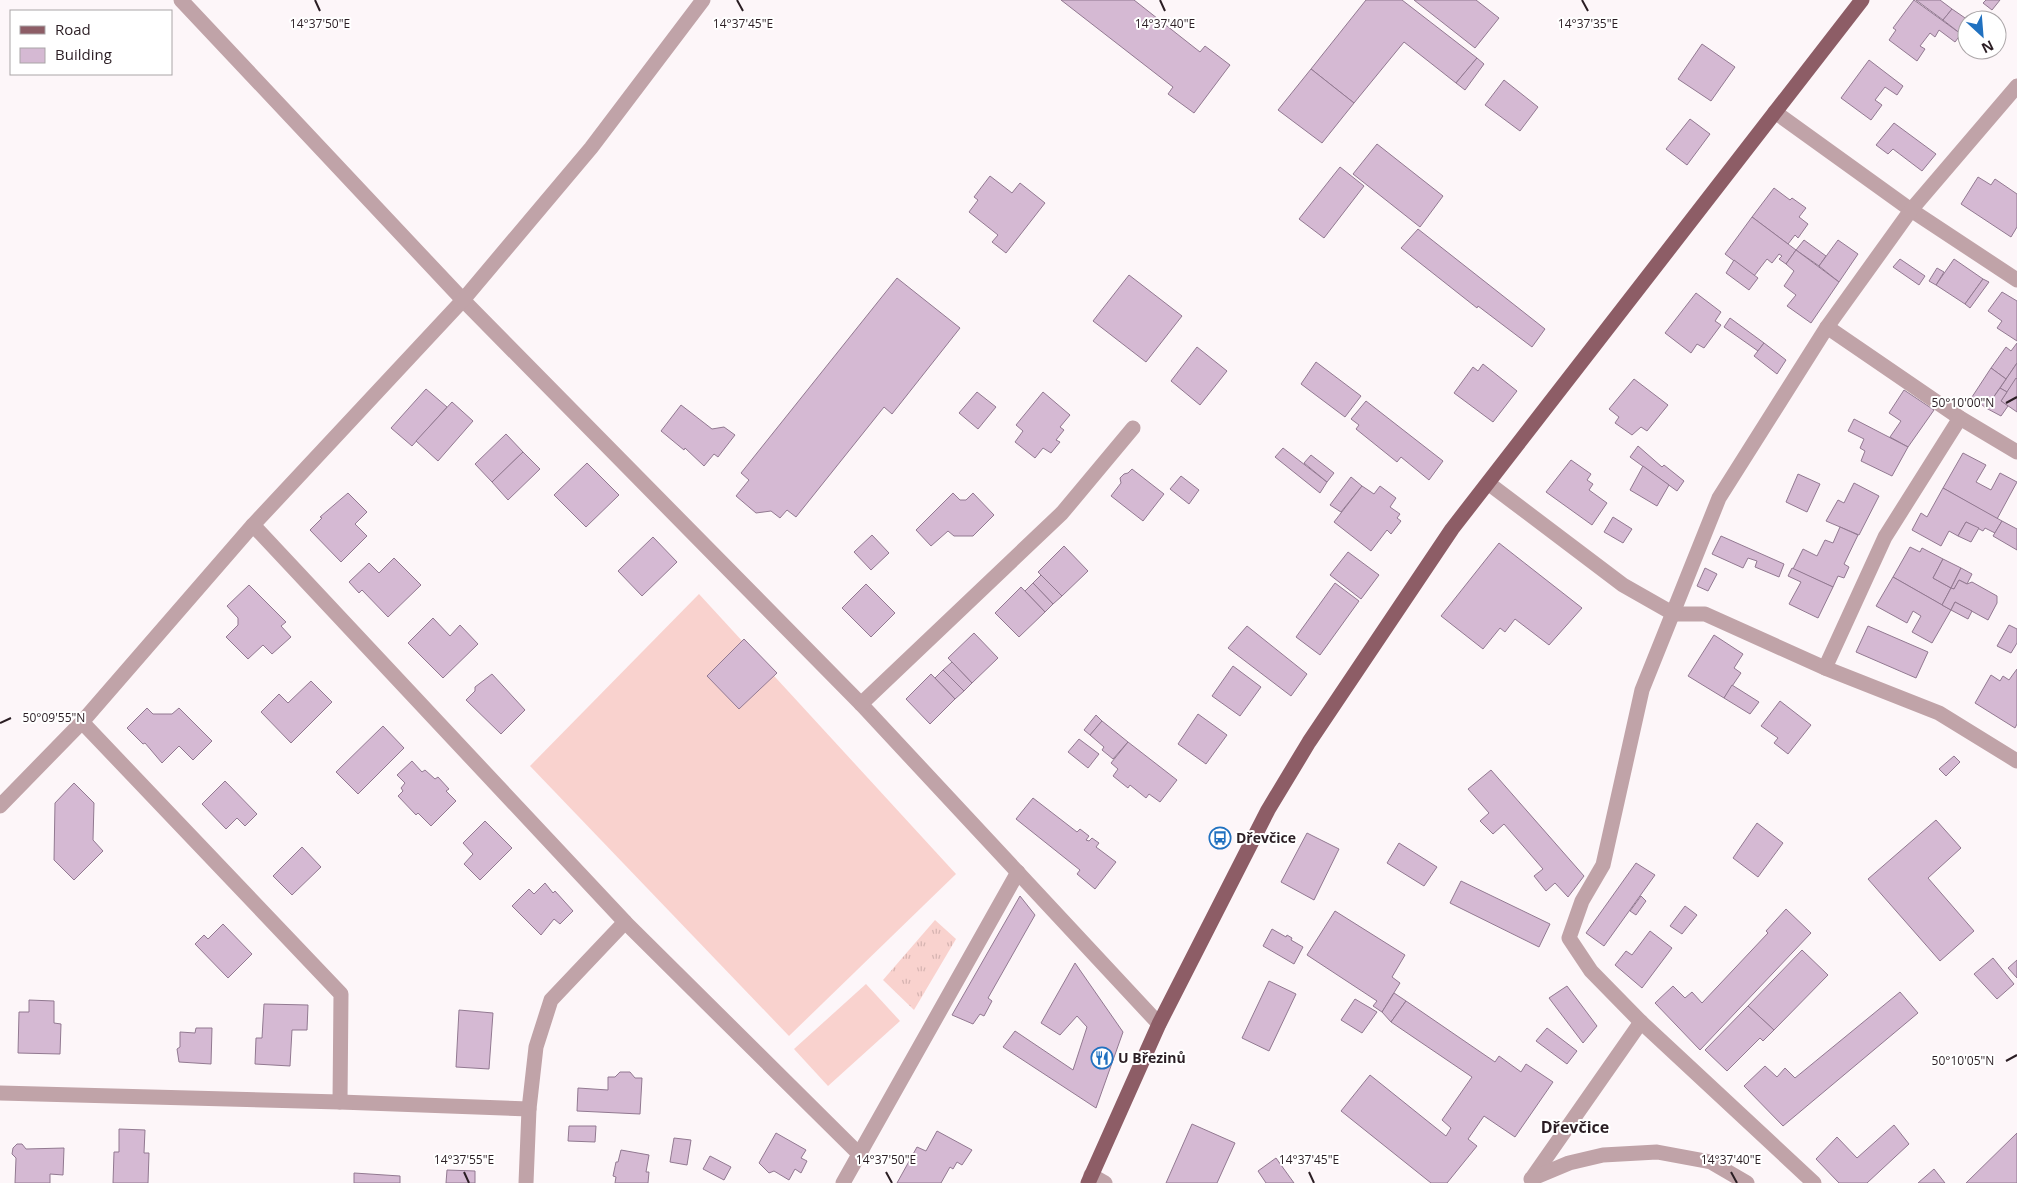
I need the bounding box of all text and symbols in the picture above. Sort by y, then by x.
legend [10,10,172,75]
north arrow [1957,10,2007,60]
text: 14°37'50"E [290,15,350,32]
text: 14°37'45"E [713,15,773,32]
text: 14°37'40"E [1135,15,1195,32]
text: 14°37'35"E [1558,15,1618,32]
text: Road [55,19,91,39]
text: N [1979,36,1997,58]
text: Building [55,44,112,64]
text: 50°10'00"N [1932,394,1994,411]
text: 50°09'55"N [23,709,85,726]
bus stop icon: Dřevčice [1208,826,1232,850]
place label: Dřevčice [1236,828,1296,847]
restaurant icon: U Březinů [1090,1046,1114,1070]
place label: U Březinů [1118,1048,1186,1067]
text: 50°10'05"N [1932,1052,1994,1069]
district label: Dřevčice [1541,1116,1609,1138]
text: 14°37'55"E [434,1151,494,1168]
text: 14°37'50"E [856,1151,916,1168]
text: 14°37'45"E [1279,1151,1339,1168]
text: 14°37'40"E [1701,1151,1761,1168]

